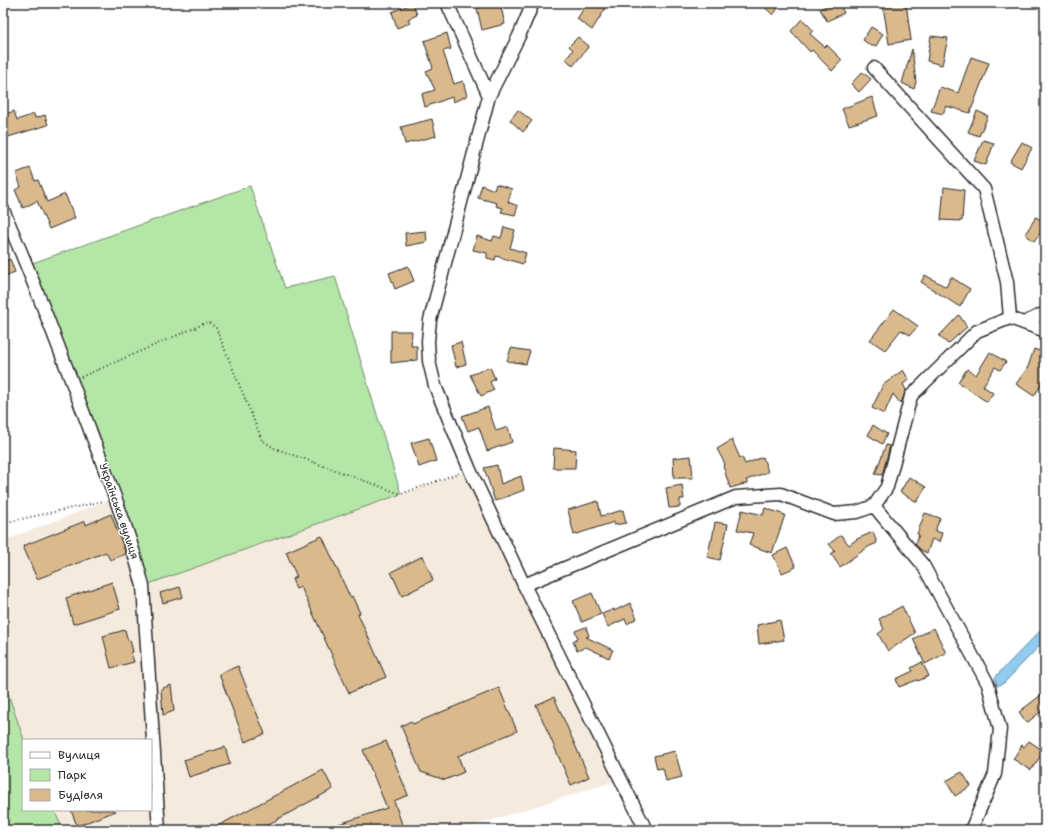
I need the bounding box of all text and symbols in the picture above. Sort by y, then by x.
street label: Українська вулиця [96,461,142,561]
legend [22,739,152,811]
text: Вулиця [58,747,100,763]
text: Парк [58,767,87,783]
text: Будівля [58,787,103,803]

